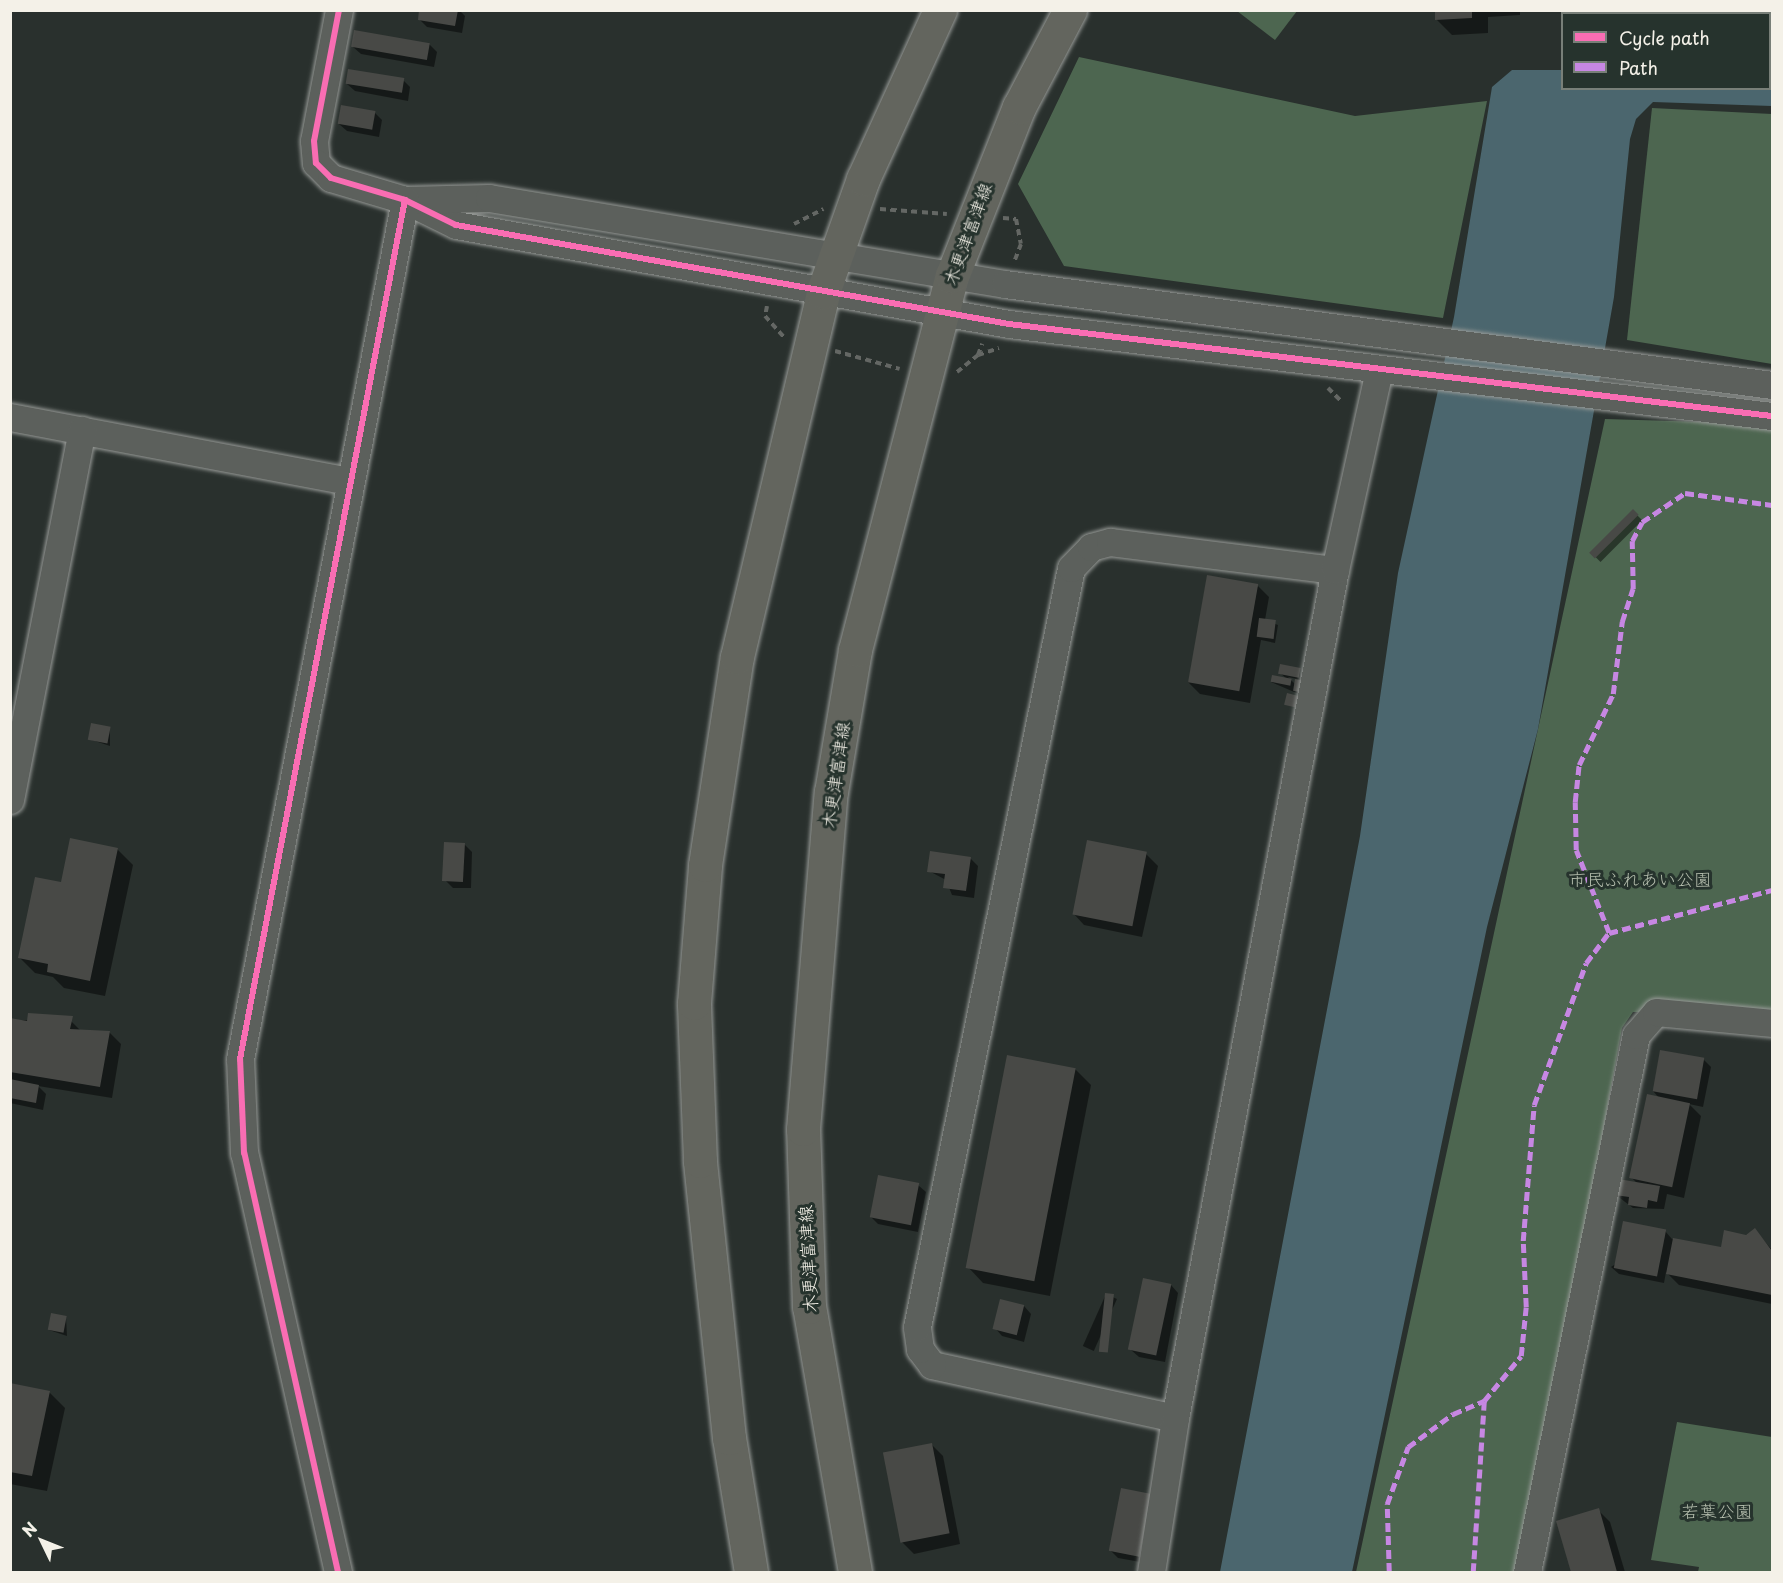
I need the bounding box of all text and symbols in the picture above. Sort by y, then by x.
legend [1561,12,1771,90]
text: Cycle path [1619,24,1710,51]
text: Path [1619,54,1658,81]
street label: 木更津富津線 [939,180,997,288]
street label: 木更津富津線 [818,720,854,830]
park label: 市民ふれあい公園 [1568,868,1712,890]
street label: 木更津富津線 [794,1205,822,1313]
park label: 若葉公園 [1681,1500,1753,1522]
north arrow [12,1511,72,1571]
text: N [16,1516,42,1542]

